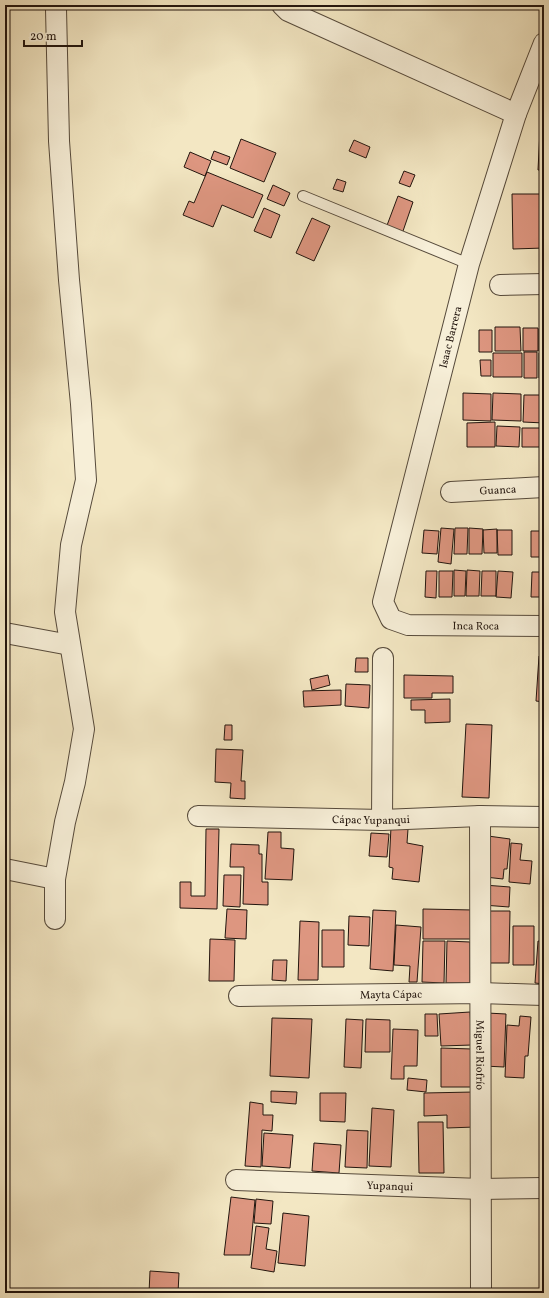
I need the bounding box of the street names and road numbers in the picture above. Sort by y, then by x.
street label: Isaac Barrera [436,304,467,370]
street label: Guanca [479,482,517,499]
street label: Inca Roca [452,619,500,635]
street label: Cápac Yupanqui [332,813,410,829]
street label: Mayta Cápac [360,988,422,1003]
street label: Miguel Riofrío [471,1020,487,1090]
street label: Yupanqui [366,1179,413,1196]

